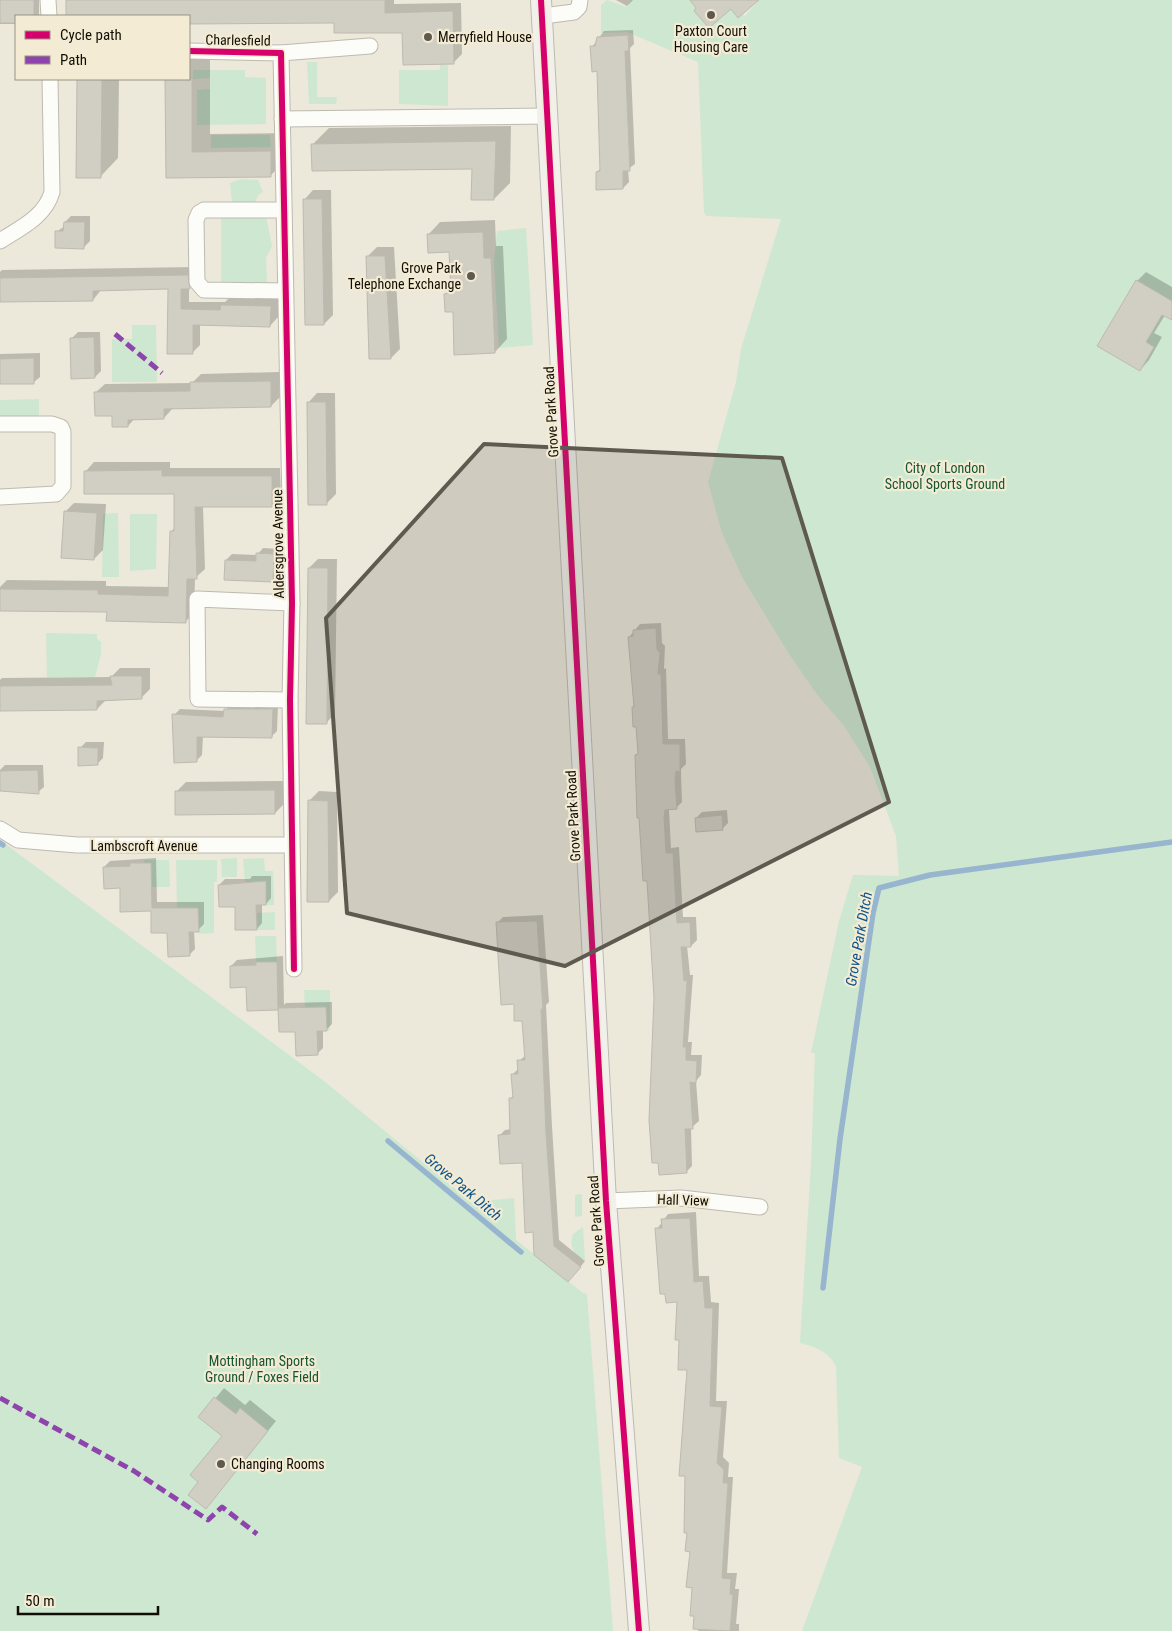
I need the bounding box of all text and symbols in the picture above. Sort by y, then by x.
marker: Paxton Court Housing Care [705,9,717,21]
legend [15,15,190,80]
place label: Paxton Court Housing Care [674,23,749,55]
text: Cycle path [60,26,122,44]
place label: Merryfield House [438,29,532,45]
street label: Charlesfield [205,31,271,49]
marker: Merryfield House [422,31,434,43]
text: Path [60,51,87,69]
place label: Grove Park Telephone Exchange [348,260,462,292]
marker: Grove Park Telephone Exchange [465,270,477,282]
street label: Grove Park Road [541,366,561,458]
park label: City of London School Sports Ground [885,460,1005,492]
street label: Aldersgrove Avenue [269,489,287,599]
street label: Grove Park Road [563,770,583,862]
street label: Lambscroft Avenue [91,838,198,854]
water label: Grove Park Ditch [842,890,876,988]
water label: Grove Park Ditch [421,1149,505,1225]
street label: Grove Park Road [585,1175,607,1267]
street label: Hall View [657,1191,709,1209]
park label: Mottingham Sports Ground / Foxes Field [205,1353,319,1385]
place label: Changing Rooms [231,1456,325,1472]
marker: Changing Rooms [215,1458,227,1470]
scale bar [18,1584,158,1616]
text: 50 m [25,1592,55,1610]

